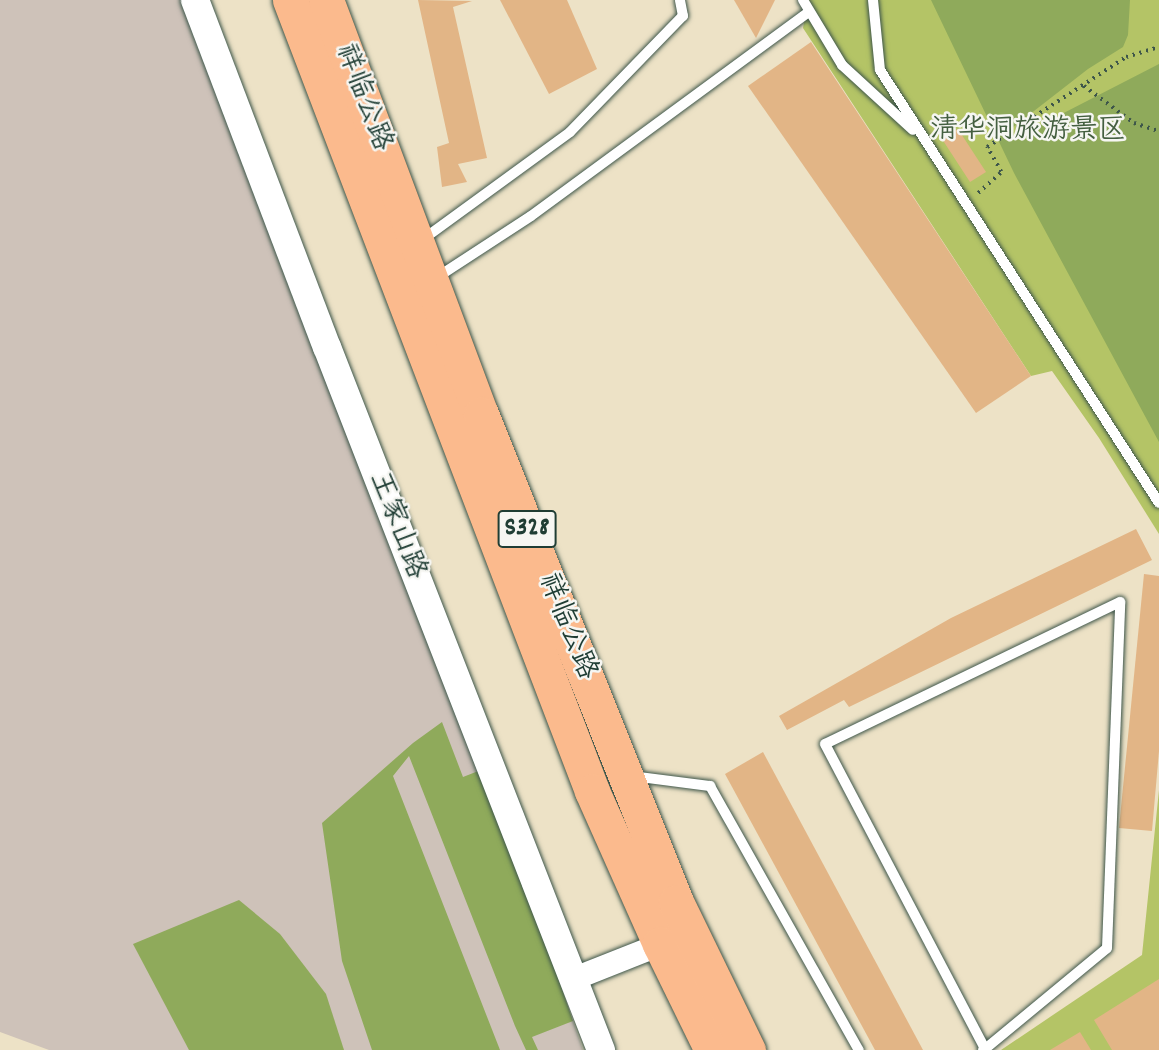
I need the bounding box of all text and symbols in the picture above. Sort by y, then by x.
street label: 祥临公路 [326,40,398,156]
park label: 清华洞旅游景区 [930,115,1126,149]
street label: 王家山路 [360,468,432,584]
road number: S328 [497,506,557,552]
street label: 祥临公路 [529,569,603,685]

